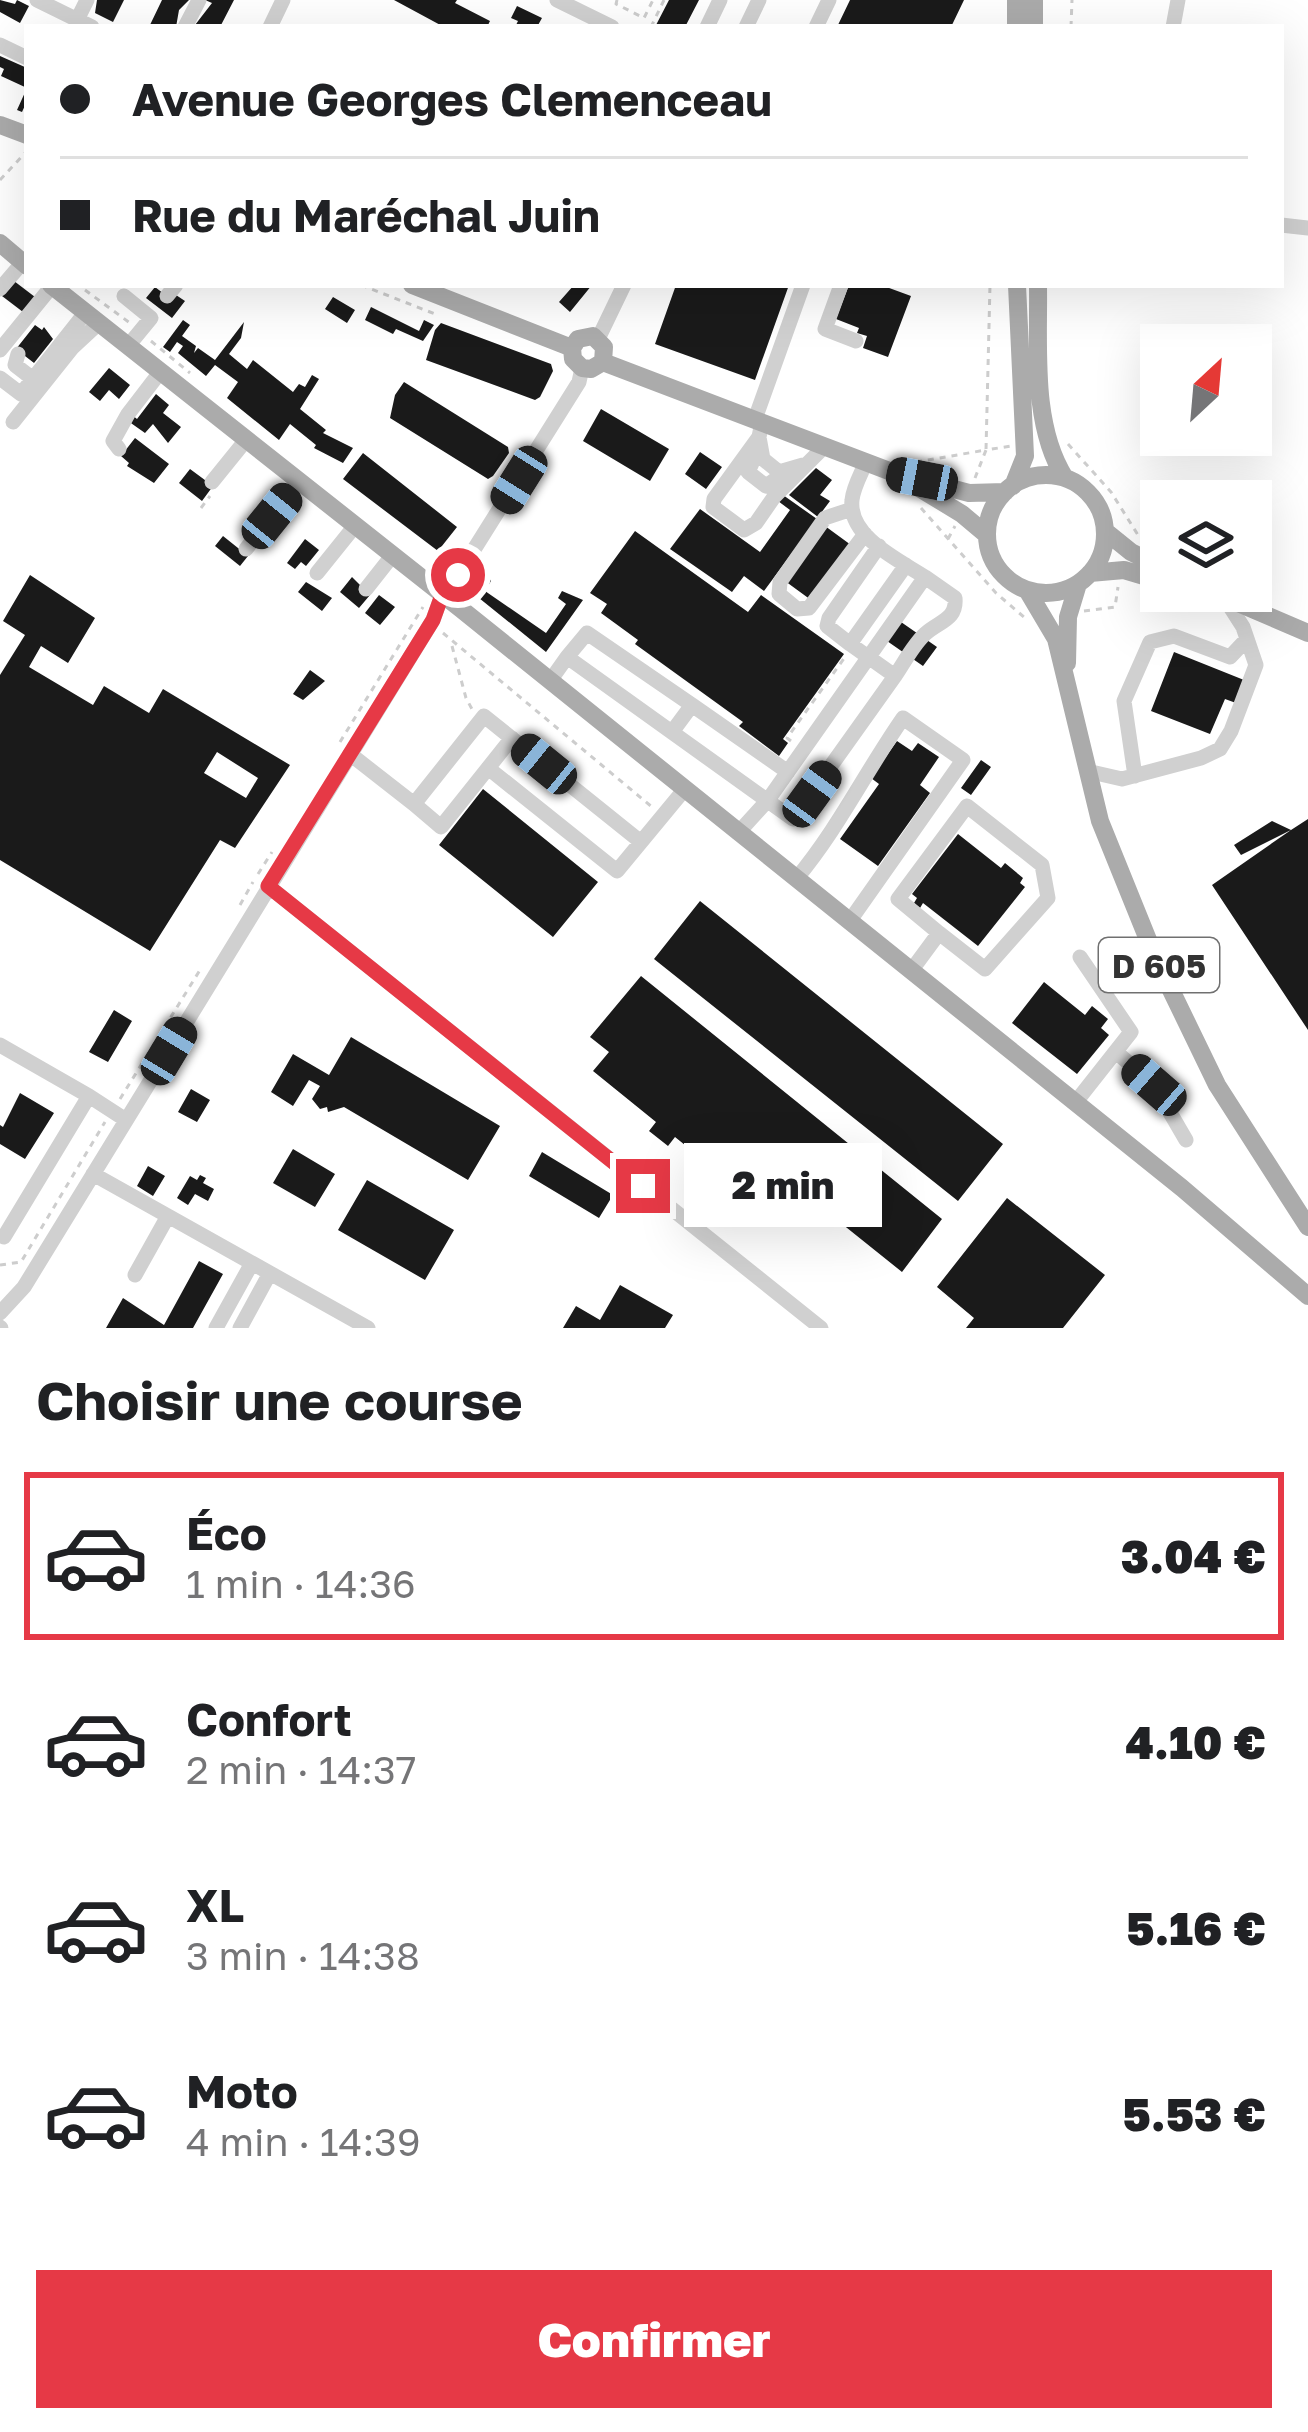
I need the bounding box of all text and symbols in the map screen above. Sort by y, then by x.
text: Avenue Georges Clemenceau [132,72,772,126]
text: Rue du Maréchal Juin [132,188,600,242]
north arrow [1140,324,1272,456]
map controls [1140,324,1272,612]
car [485,440,553,520]
car [883,454,961,504]
car [235,477,309,555]
button: layers [1140,480,1272,612]
route start [431,548,485,602]
car [505,727,583,801]
car [776,754,848,834]
road number: D 605 [1099,938,1219,992]
car [135,1011,203,1091]
car [1115,1048,1193,1122]
callout: 2 min [685,1144,883,1228]
route end [616,1159,670,1213]
text: 2 min [732,1161,834,1208]
text: Choisir une course [36,1367,523,1432]
icon: car [42,1502,150,1610]
text: Éco [186,1506,267,1560]
text: 3.04 € [1121,1529,1266,1583]
text: 1 min · 14:36 [186,1560,416,1607]
icon: car [42,1688,150,1796]
text: Confort [186,1692,352,1746]
text: 4.10 € [1125,1715,1266,1769]
text: 2 min · 14:37 [186,1746,416,1793]
icon: car [42,1874,150,1982]
text: XL [186,1878,244,1932]
text: 5.16 € [1126,1901,1266,1955]
text: 3 min · 14:38 [186,1932,420,1979]
icon: car [42,2060,150,2168]
text: Moto [186,2064,298,2118]
text: 5.53 € [1122,2087,1266,2141]
text: 4 min · 14:39 [186,2118,421,2165]
button: Confirmer [36,2270,1272,2408]

